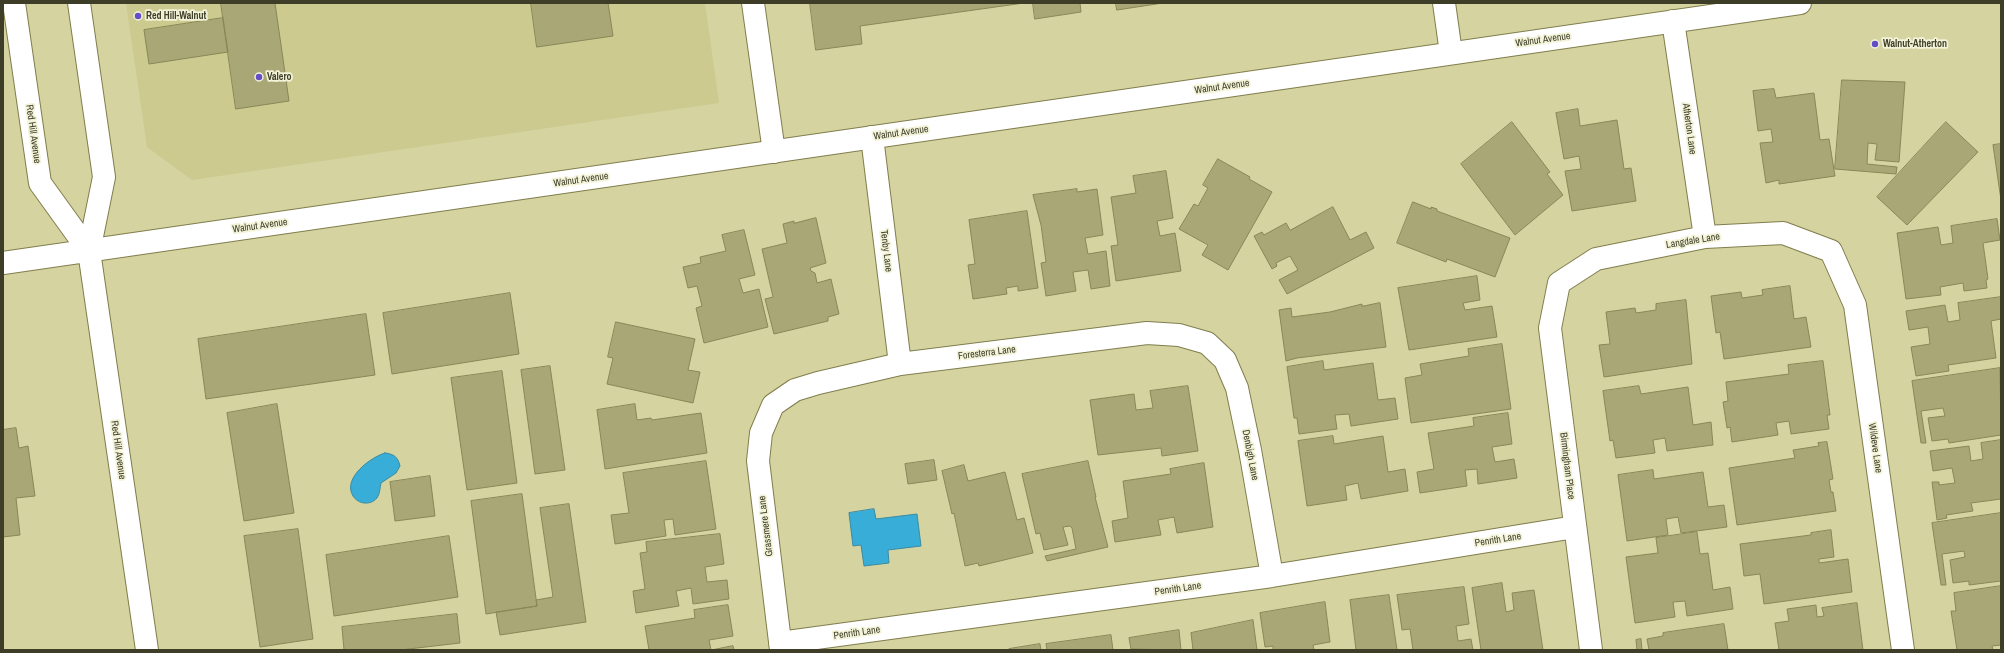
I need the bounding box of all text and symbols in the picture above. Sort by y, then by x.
place label: Red Hill-Walnut [146,10,206,22]
marker: Red Hill-Walnut [133,11,143,21]
street label: Walnut Avenue [1515,30,1571,50]
place label: Walnut-Atherton [1883,38,1947,50]
marker: Walnut-Atherton [1870,39,1880,49]
place label: Valero [267,71,292,83]
marker: Valero [254,72,264,82]
street label: Walnut Avenue [1194,77,1250,97]
street label: Atherton Lane [1679,103,1699,155]
street label: Red Hill Avenue [23,104,43,164]
street label: Walnut Avenue [873,123,929,143]
street label: Walnut Avenue [553,170,609,190]
street label: Walnut Avenue [232,216,288,236]
street label: Tenby Lane [877,229,895,273]
street label: Langdale Lane [1665,231,1721,251]
street label: Foresterra Lane [958,344,1016,362]
street label: Red Hill Avenue [108,420,128,480]
street label: Wildeve Lane [1866,422,1884,474]
street label: Denbigh Lane [1239,429,1261,481]
street label: Birmingham Place [1557,432,1577,500]
street label: Grassmere Lane [756,495,776,557]
street label: Penrith Lane [1474,530,1522,550]
street label: Penrith Lane [1154,580,1202,598]
street label: Penrith Lane [833,624,881,642]

